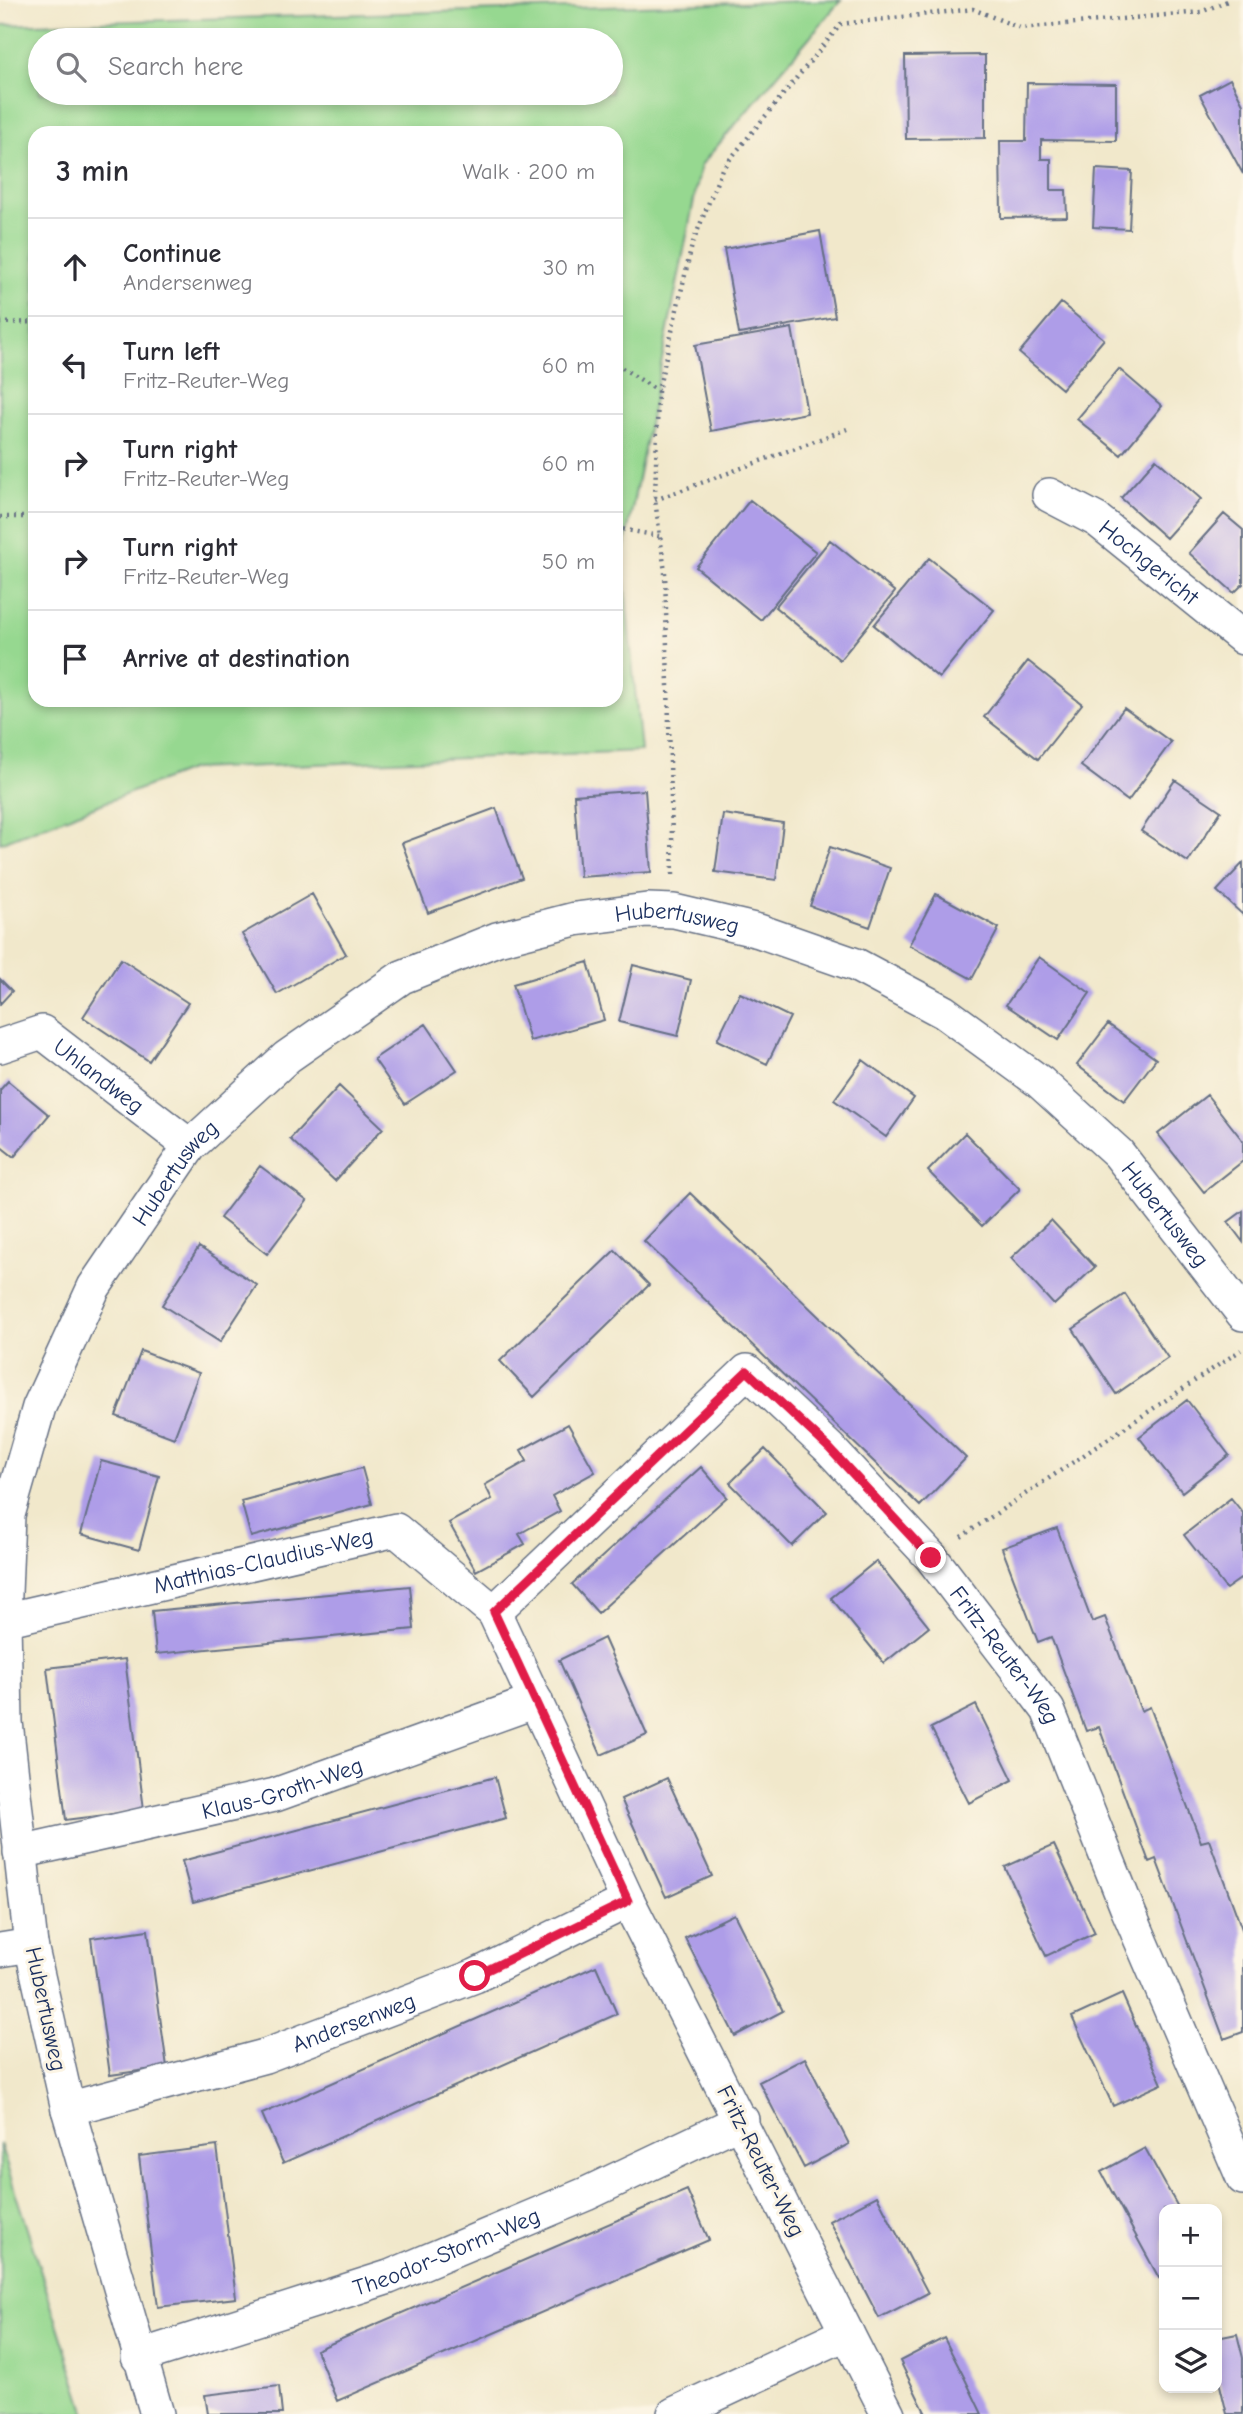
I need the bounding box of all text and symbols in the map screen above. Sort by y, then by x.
search box [28,28,623,105]
icon: search [52,48,90,86]
text: Search here [108,52,243,82]
text: 3 min [56,154,129,189]
text: Walk · 200 m [462,158,595,185]
text: Continue [123,239,221,269]
icon: ahead [56,248,94,286]
text: 30 m [543,254,595,281]
text: Andersenweg [123,269,253,296]
text: Turn left [123,337,220,367]
icon: left [56,346,94,384]
text: 60 m [542,352,595,379]
text: Fritz-Reuter-Weg [123,367,289,394]
text: Turn right [123,435,237,465]
icon: right [56,444,94,482]
text: 60 m [542,450,595,477]
text: Fritz-Reuter-Weg [123,465,289,492]
street label: Hochgericht [1094,514,1205,611]
text: Turn right [123,533,237,563]
icon: right [56,542,94,580]
text: 50 m [542,548,595,575]
text: Fritz-Reuter-Weg [123,563,289,590]
icon: arrive [56,640,94,678]
text: Arrive at destination [123,644,350,674]
street label: Hubertusweg [613,896,742,939]
street label: Uhlandweg [48,1032,150,1119]
street label: Hubertusweg [126,1114,223,1231]
street label: Hubertusweg [1116,1156,1215,1272]
street label: Matthias-Claudius-Weg [151,1522,376,1599]
route end [915,1542,946,1573]
street label: Fritz-Reuter-Weg [944,1580,1066,1728]
street label: Klaus-Groth-Weg [199,1751,366,1825]
street label: Hubertusweg [20,1944,72,2074]
route start [459,1960,490,1991]
street label: Andersenweg [288,1986,419,2058]
street label: Fritz-Reuter-Weg [711,2081,811,2241]
street label: Theodor-Storm-Weg [349,2202,544,2301]
map controls [1159,2204,1222,2393]
button: + [1159,2204,1222,2267]
button: − [1159,2267,1222,2330]
button: layers [1159,2330,1222,2393]

